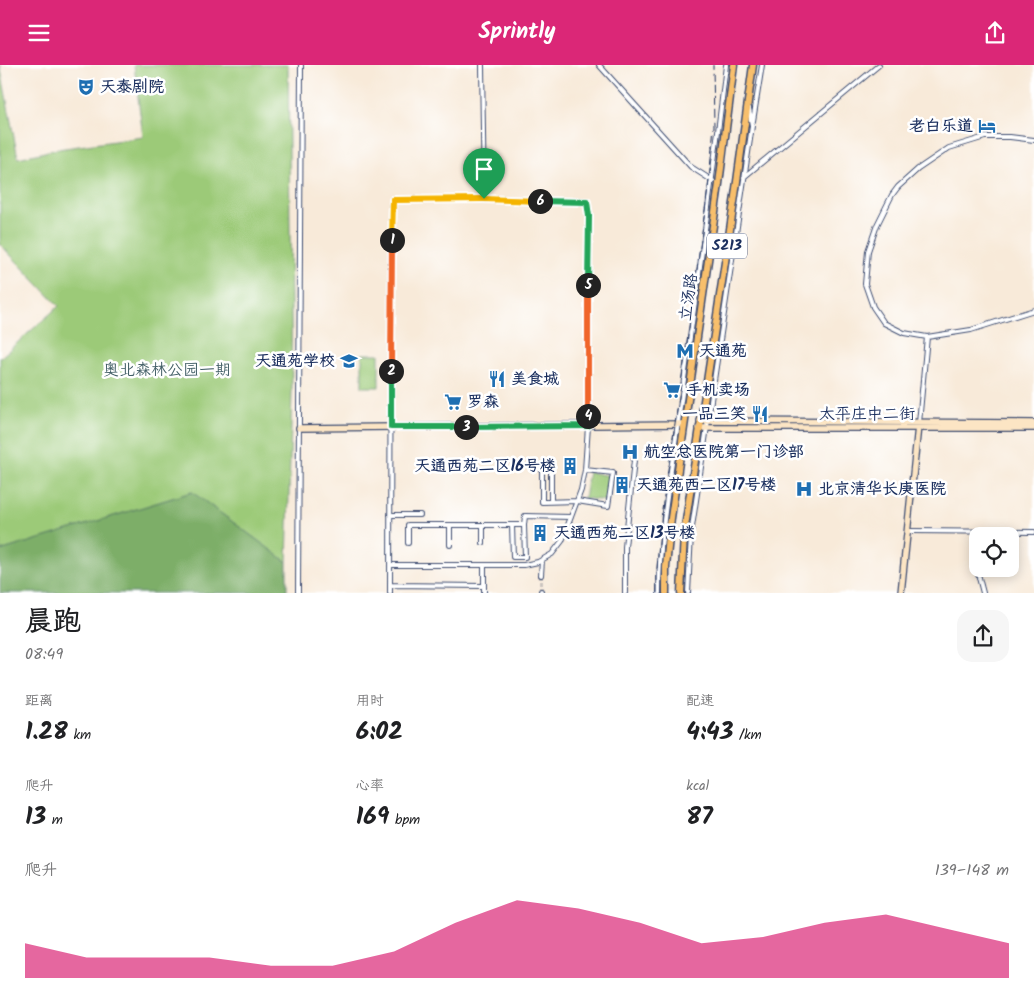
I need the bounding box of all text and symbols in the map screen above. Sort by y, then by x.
text: Sprintly [478,15,556,50]
icon: menu [25,19,53,47]
icon: share [981,19,1009,47]
place label: 天泰剧院 [100,75,164,100]
theatre icon: 天泰剧院 [76,77,96,97]
place label: 老白乐道 [909,114,973,139]
hotel icon: 老白乐道 [977,116,997,136]
pin [463,148,505,199]
icon: arrive [470,155,498,183]
pin: 6 [528,189,552,213]
text: 6 [537,190,544,212]
pin: 1 [380,227,404,253]
text: 1 [390,229,395,251]
road number: S213 [707,233,747,259]
street label: 立汤路 [673,271,705,323]
pin: 5 [576,273,600,297]
text: 5 [585,274,592,296]
place label: 天通苑 [699,339,747,364]
metro station icon: 天通苑 [675,341,695,361]
place label: 天通苑学校 [255,349,335,374]
school or university icon: 天通苑学校 [339,351,359,371]
park label: 奥北森林公园一期 [103,358,231,383]
pin: 2 [378,359,404,383]
text: 2 [387,360,396,382]
place label: 美食城 [511,367,559,392]
restaurant icon: 美食城 [487,369,507,389]
place label: 手机卖场 [686,378,750,403]
supermarket icon: 手机卖场 [662,380,682,400]
place label: 罗森 [467,390,499,415]
supermarket icon: 罗森 [443,392,463,412]
place label: 一品三笑 [682,402,746,427]
street label: 太平庄中二街 [819,402,915,427]
pin: 4 [576,403,600,429]
restaurant icon: 一品三笑 [750,404,770,424]
text: 4 [585,405,592,427]
pin: 3 [454,415,478,439]
text: 3 [463,416,470,438]
place label: 航空总医院第一门诊部 [644,440,804,465]
hospital icon: 航空总医院第一门诊部 [620,442,640,462]
place label: 天通西苑二区16号楼 [414,454,556,479]
building icon: 天通西苑二区16号楼 [560,456,580,476]
place label: 天通苑西二区17号楼 [636,473,776,498]
building icon: 天通苑西二区17号楼 [612,475,632,495]
place label: 北京清华长庚医院 [818,477,946,502]
hospital icon: 北京清华长庚医院 [794,479,814,499]
place label: 天通西苑二区13号楼 [554,521,696,546]
building icon: 天通西苑二区13号楼 [530,523,550,543]
map controls [969,527,1019,577]
button: locate [969,527,1019,577]
text: 晨跑 [25,600,81,645]
button: share [957,610,1009,662]
text: 08:49 [25,642,63,667]
text: 距离 [25,690,53,712]
text: 用时 [356,690,384,712]
text: 配速 [686,690,714,712]
text: 1.28 [25,712,68,752]
text: 6:02 [356,712,403,752]
text: 4:43 [686,712,733,752]
text: km [68,724,91,746]
text: /km [733,724,762,746]
text: 爬升 [25,775,53,797]
text: 心率 [356,775,384,797]
text: kcal [686,775,709,797]
text: 13 [25,797,46,837]
text: 169 [356,797,389,837]
text: 87 [686,797,713,837]
text: m [46,809,63,831]
text: bpm [389,809,420,831]
text: 爬升 [25,858,57,883]
text: 139–148 m [935,858,1009,883]

